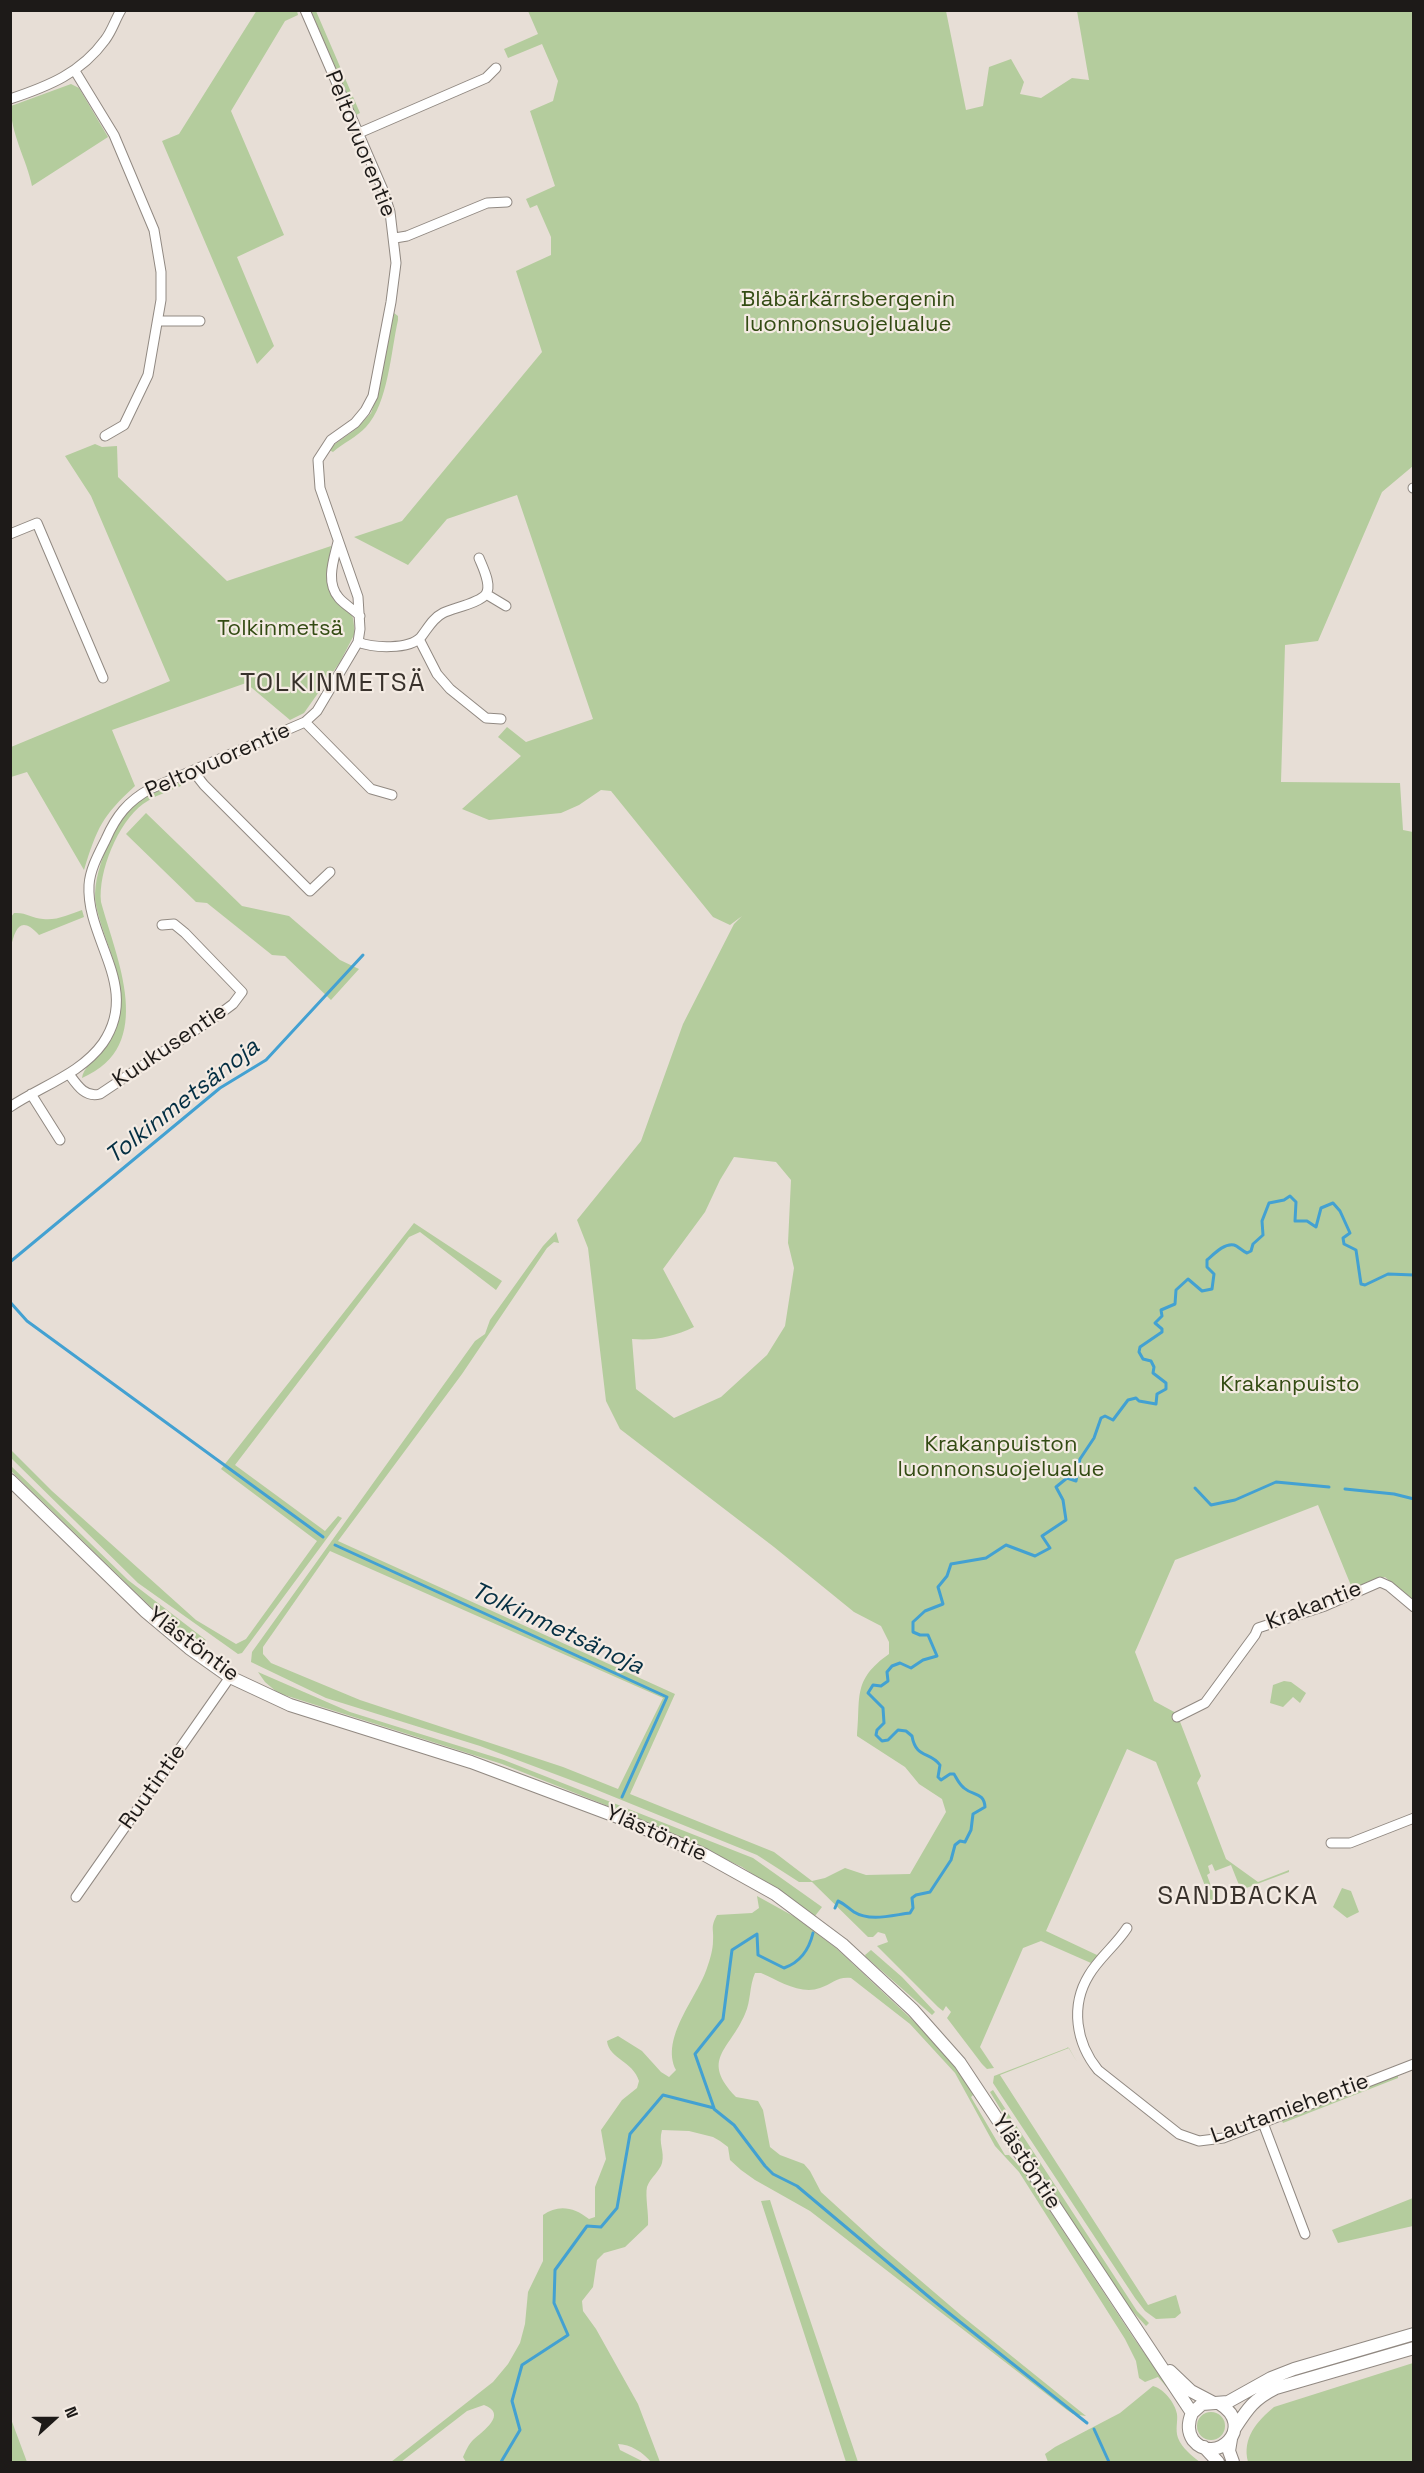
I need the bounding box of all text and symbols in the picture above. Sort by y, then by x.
street label: Peltovuorentie [319,67,401,221]
park label: Blåbärkärrsbergenin luonnonsuojelualue [741,287,955,338]
park label: Tolkinmetsä [217,616,343,642]
district label: TOLKINMETSÄ [240,668,426,700]
street label: Peltovuorentie [142,717,294,805]
street label: Kuukusentie [108,998,232,1094]
water label: Tolkinmetsänoja [100,1033,266,1171]
park label: Krakanpuisto [1220,1372,1360,1398]
park label: Krakanpuiston luonnonsuojelualue [898,1432,1104,1484]
water label: Tolkinmetsänoja [466,1576,648,1682]
street label: Krakantie [1263,1576,1365,1636]
street label: Ylästöntie [142,1602,244,1688]
street label: Ruutintie [114,1739,192,1835]
street label: Ylästöntie [601,1800,711,1868]
district label: SANDBACKA [1157,1881,1319,1913]
street label: Lautamiehentie [1207,2068,1373,2150]
street label: Ylästöntie [986,2110,1066,2214]
north arrow [24,2389,84,2449]
text: N [60,2404,83,2421]

